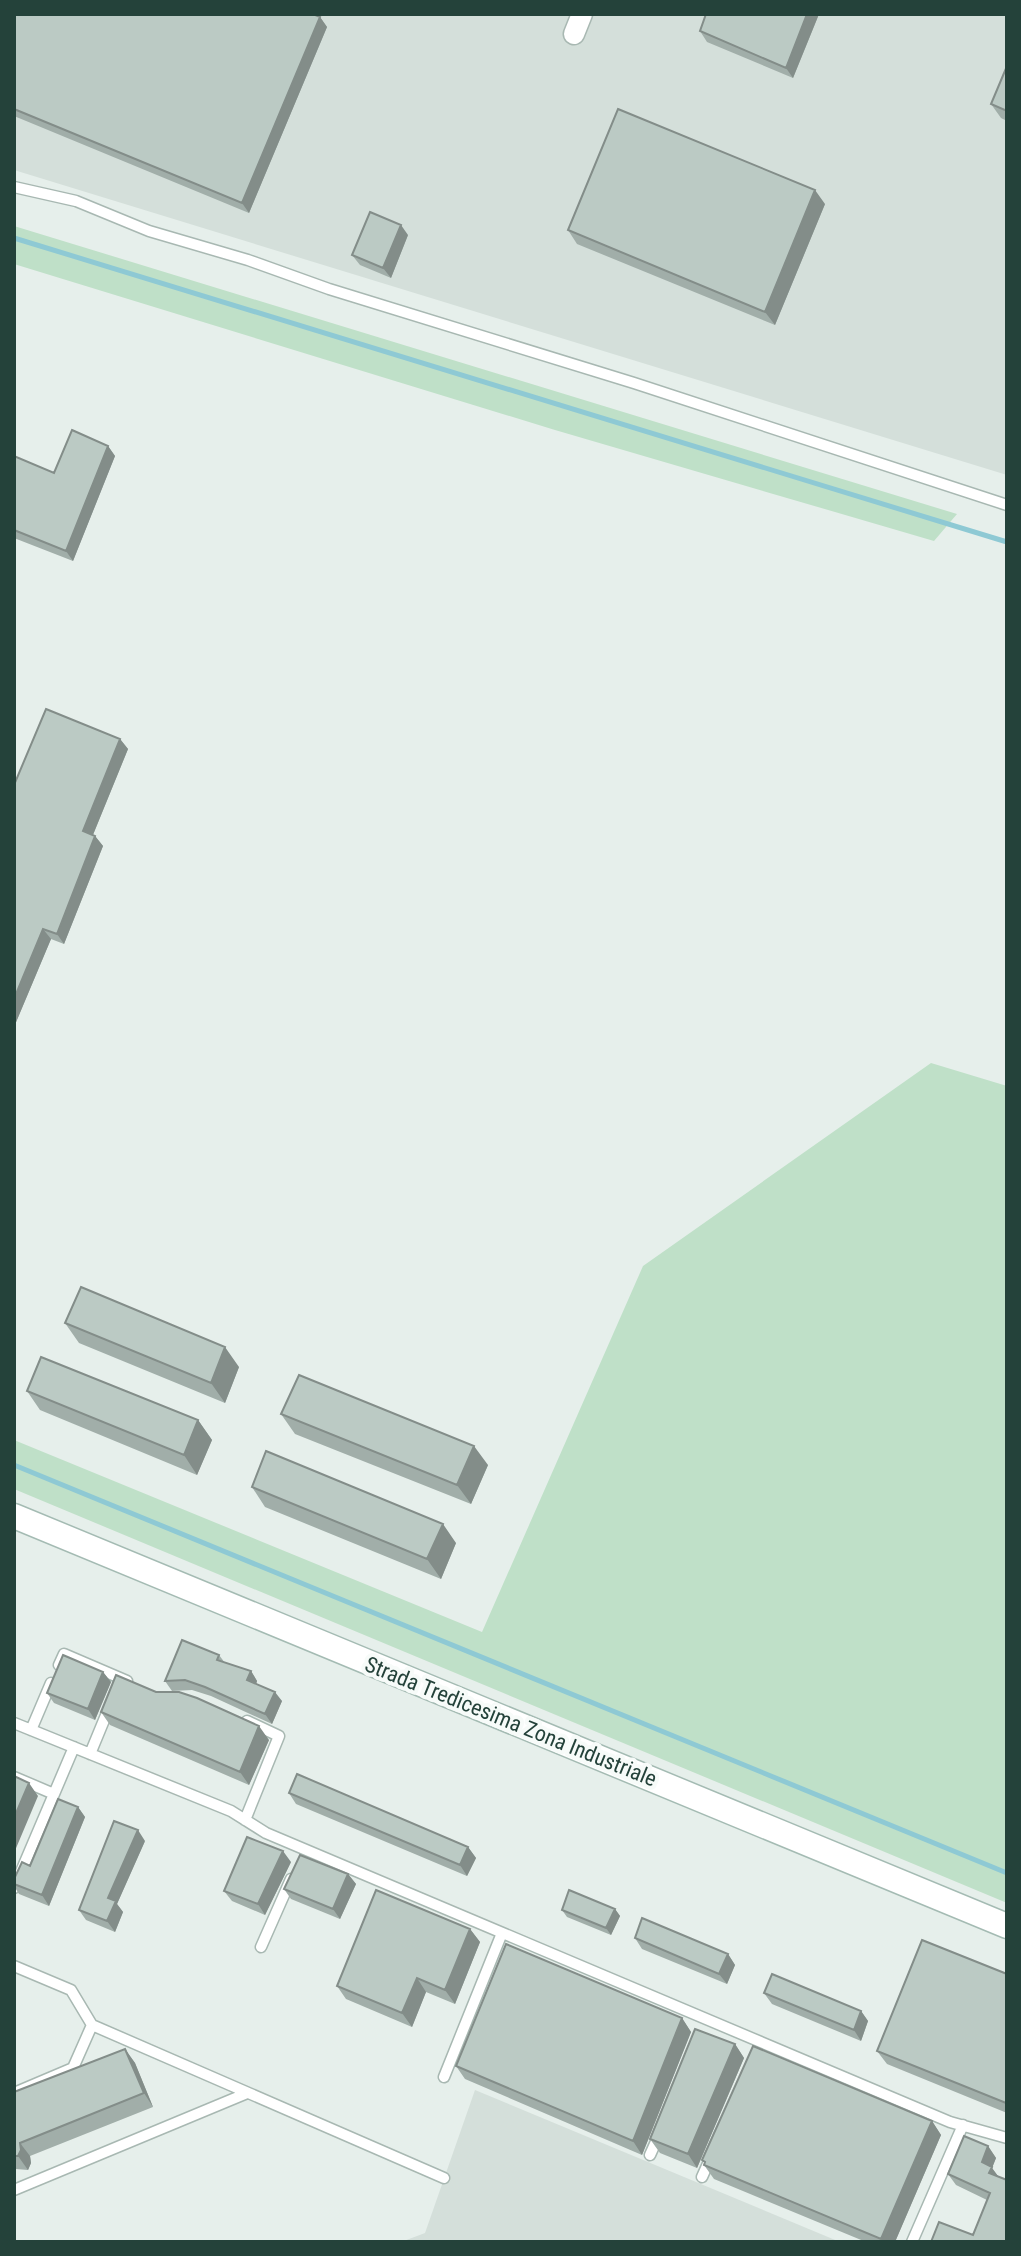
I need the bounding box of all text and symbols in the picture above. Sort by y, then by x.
street label: Strada Tredicesima Zona Industriale [361,1651,660,1792]

